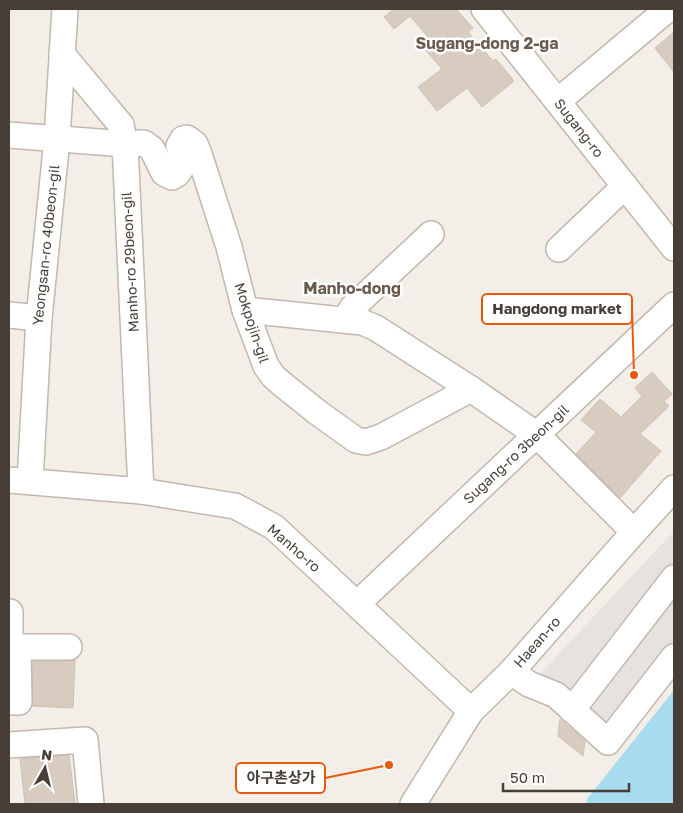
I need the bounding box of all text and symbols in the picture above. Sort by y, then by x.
district label: Sugang-dong 2-ga [416,33,558,53]
street label: Sugang-ro [551,95,608,161]
street label: Yeongsan-ro 40beon-gil [29,164,62,326]
street label: Manho-ro 29beon-gil [117,191,142,333]
district label: Manho-dong [303,278,401,298]
street label: Mokpojin-gil [231,280,273,365]
callout: Hangdong market [482,294,632,324]
text: Hangdong market [492,299,622,317]
street label: Sugang-ro 3beon-gil [459,400,572,507]
street label: Manho-ro [264,520,324,575]
street label: Haean-ro [510,613,563,671]
north arrow [20,743,70,793]
text: N [40,745,53,764]
scale bar [503,760,629,792]
callout: 아구촌상가 [236,763,325,793]
text: 아구촌상가 [246,768,316,786]
text: 50 m [510,768,545,786]

